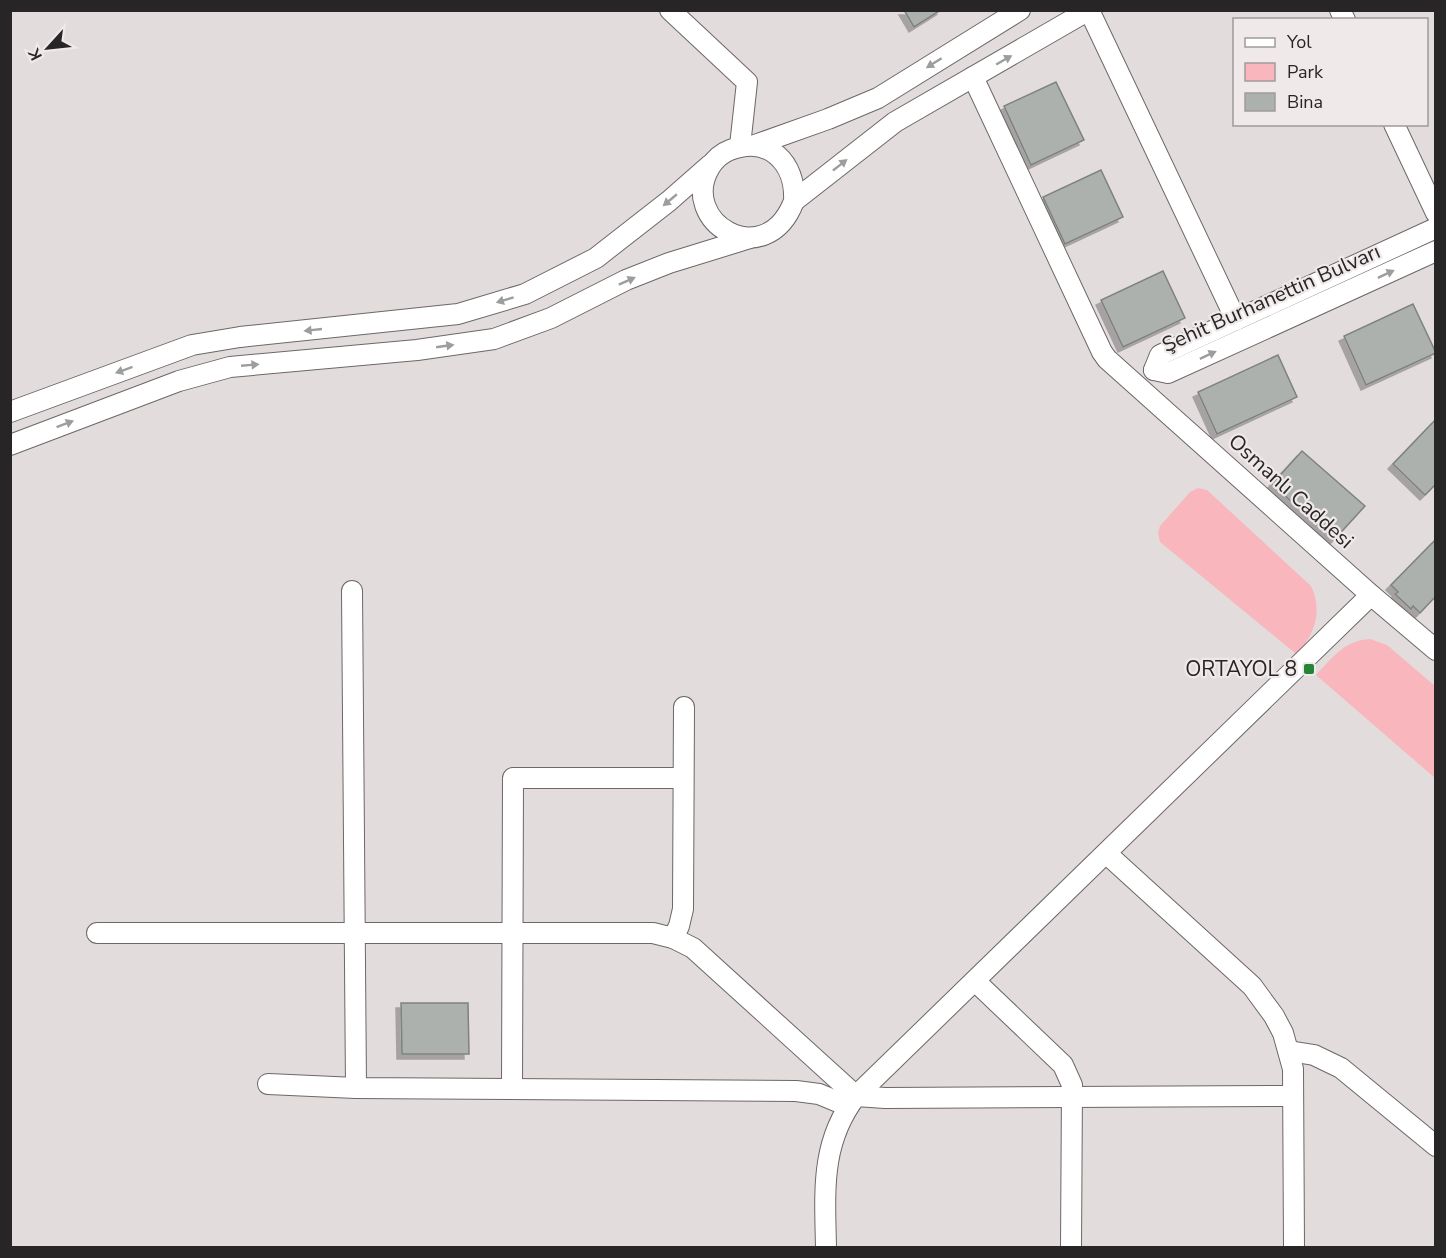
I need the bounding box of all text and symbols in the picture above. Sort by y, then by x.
north arrow [18,18,78,78]
legend [1233,18,1428,126]
text: Yol [1286,30,1312,54]
text: K [23,43,48,64]
one-way arrow [996,55,1013,65]
one-way arrow [926,58,942,69]
text: Park [1287,60,1324,84]
text: Bina [1287,90,1323,114]
one-way arrow [832,158,848,171]
one-way arrow [662,193,678,206]
street label: Şehit Burhanettin Bulvarı [1158,237,1384,359]
one-way arrow [1377,269,1395,279]
one-way arrow [618,276,635,285]
one-way arrow [496,296,514,305]
one-way arrow [304,325,323,335]
one-way arrow [435,341,454,351]
one-way arrow [1200,350,1218,360]
one-way arrow [241,360,260,370]
one-way arrow [114,366,132,376]
one-way arrow [56,419,74,428]
street label: Osmanlı Caddesi [1222,427,1360,555]
place label: ORTAYOL 8 [1185,655,1297,683]
marker: ORTAYOL 8 [1302,662,1316,676]

